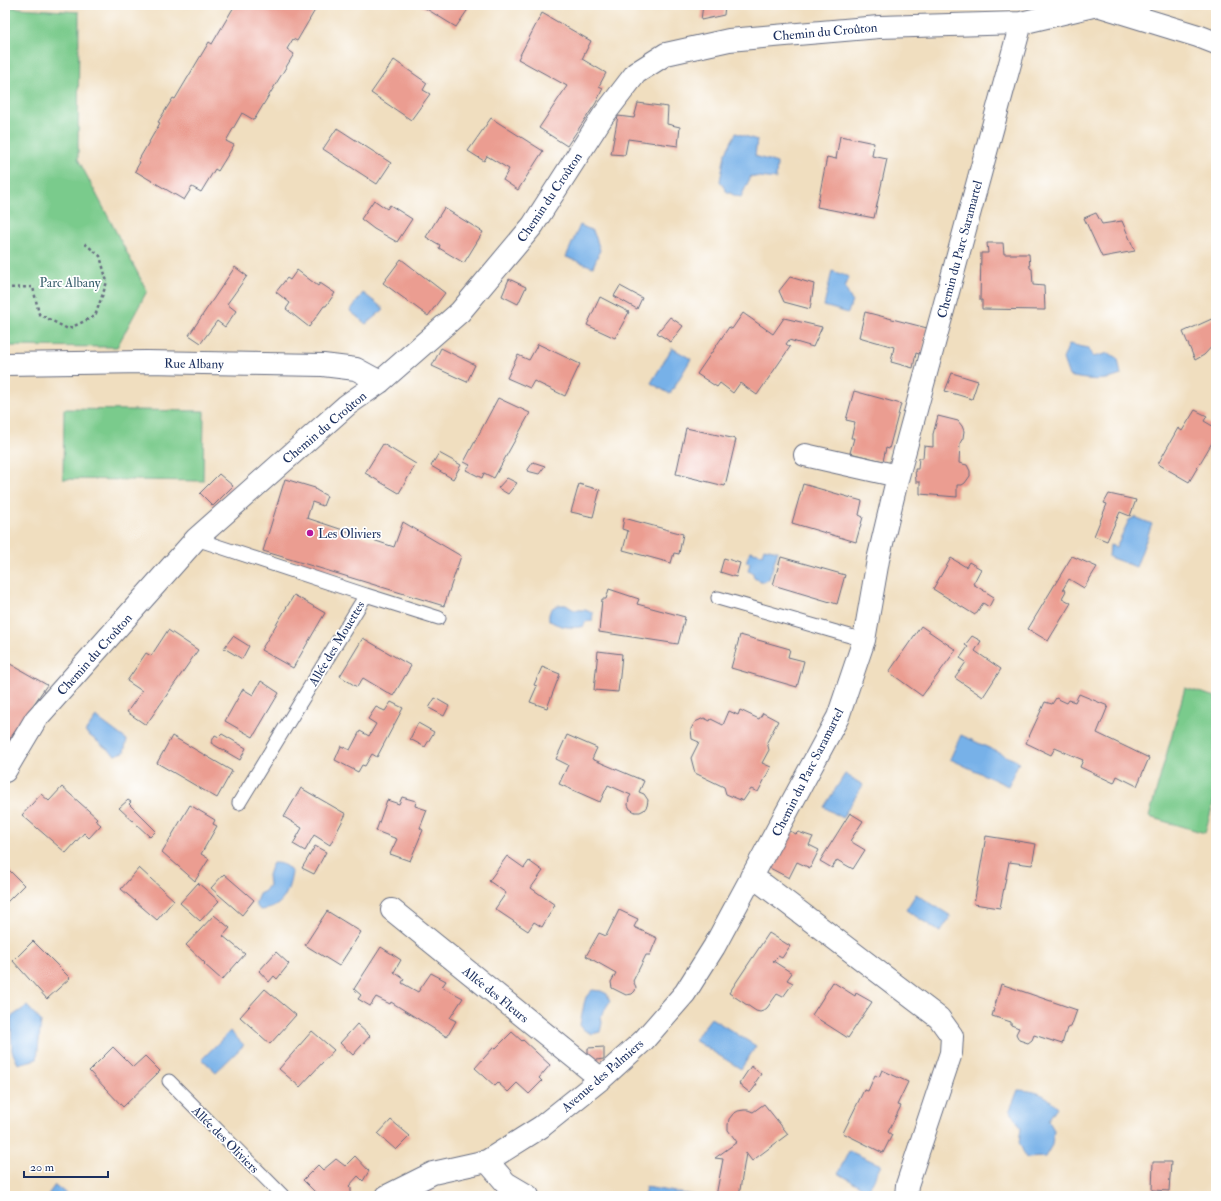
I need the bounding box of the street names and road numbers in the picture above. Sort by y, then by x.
street label: Chemin du Croûton [772,19,878,45]
street label: Chemin du Croûton [514,149,586,246]
street label: Chemin du Parc Saramartel [934,178,986,320]
street label: Rue Albany [164,355,224,374]
street label: Chemin du Croûton [279,388,370,468]
street label: Allée des Mouettes [305,598,369,690]
street label: Chemin du Croûton [54,610,136,699]
street label: Chemin du Parc Saramartel [769,705,848,839]
street label: Allée des Fleurs [458,963,532,1027]
street label: Avenue des Palmiers [558,1035,647,1116]
street label: Allée des Oliviers [188,1102,263,1177]

